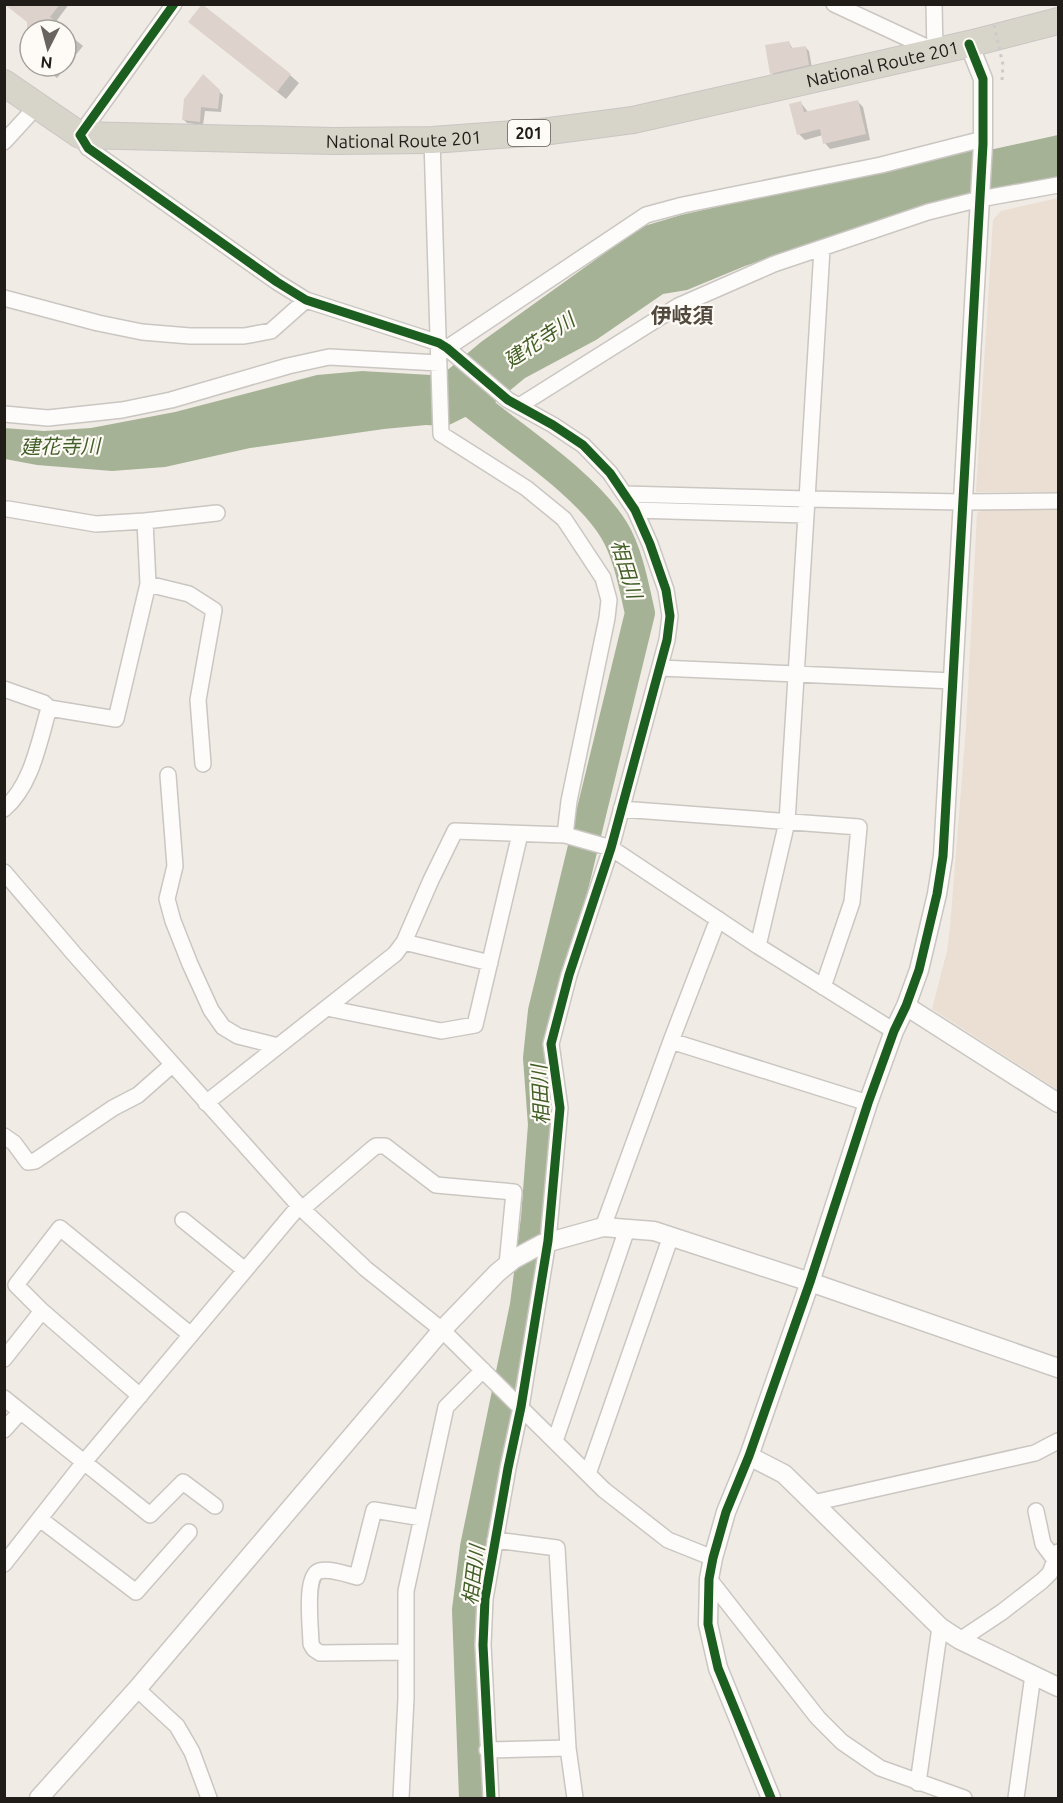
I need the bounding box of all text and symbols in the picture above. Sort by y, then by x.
north arrow [18,18,78,78]
street label: National Route 201 [804,37,961,91]
text: N [40,53,53,72]
road number: 201 [508,120,550,146]
street label: National Route 201 [326,126,482,151]
district label: 伊岐須 [651,303,714,327]
water label: 建花寺川 [499,307,580,372]
water label: 建花寺川 [20,434,102,458]
water label: 相田川 [607,537,647,603]
water label: 相田川 [527,1062,553,1126]
water label: 相田川 [458,1542,488,1606]

